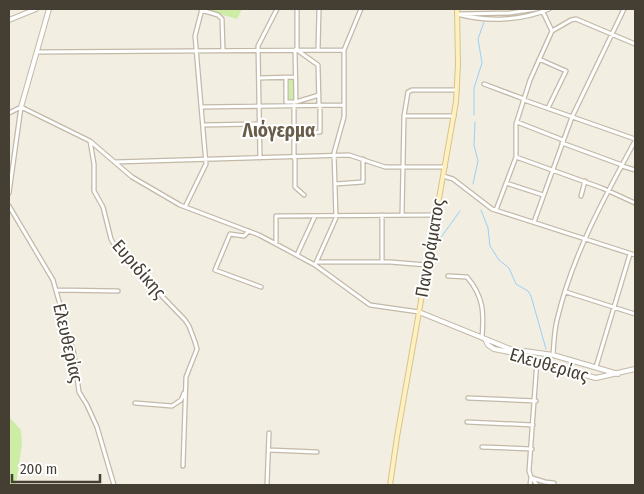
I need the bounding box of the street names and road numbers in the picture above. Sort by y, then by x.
street label: Πανοράματος [410,197,450,299]
street label: Ευριδίκης [107,235,171,303]
street label: Ελευθερίας [48,301,88,385]
street label: Ελευθερίας [507,343,591,387]

